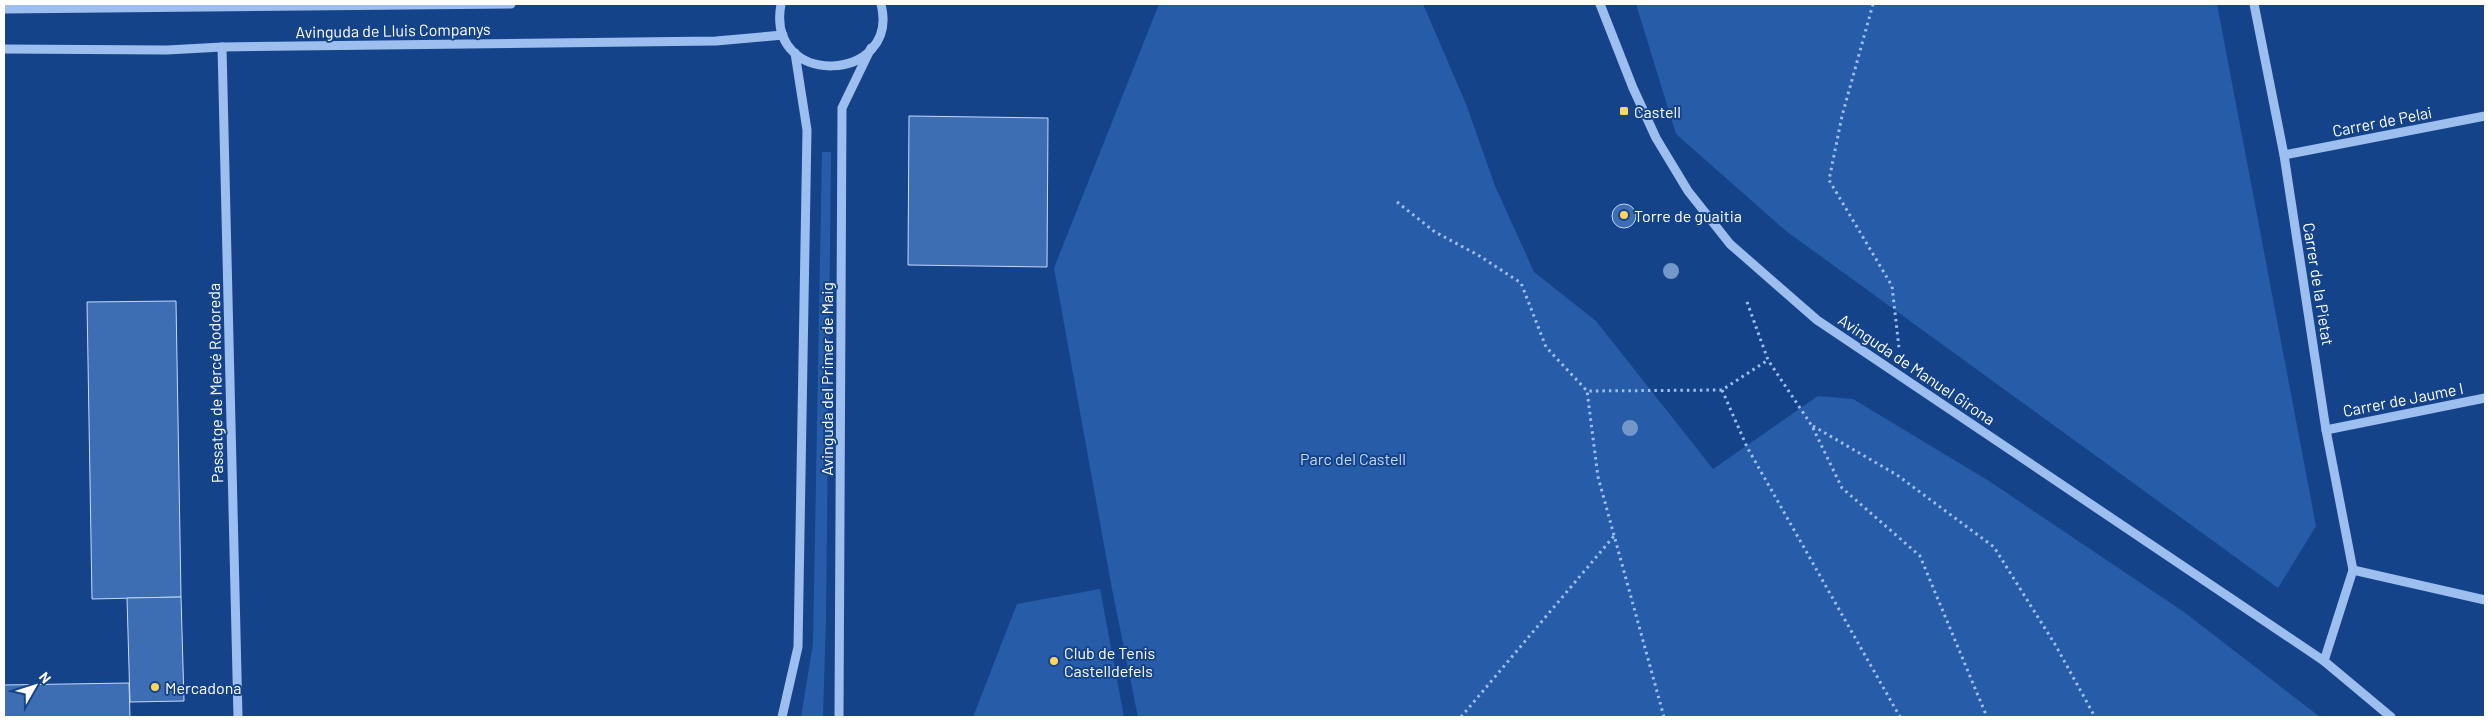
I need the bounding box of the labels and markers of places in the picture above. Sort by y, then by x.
place label: Castell [1634,102,1681,121]
marker: Castell [1618,105,1630,117]
place label: Torre de guaitia [1634,206,1742,225]
marker: Torre de guaitia [1618,209,1630,221]
place label: Club de Tenis Castelldefels [1064,643,1155,680]
marker: Club de Tenis Castelldefels [1048,655,1060,667]
place label: Mercadona [165,678,241,697]
marker: Mercadona [149,681,161,693]

